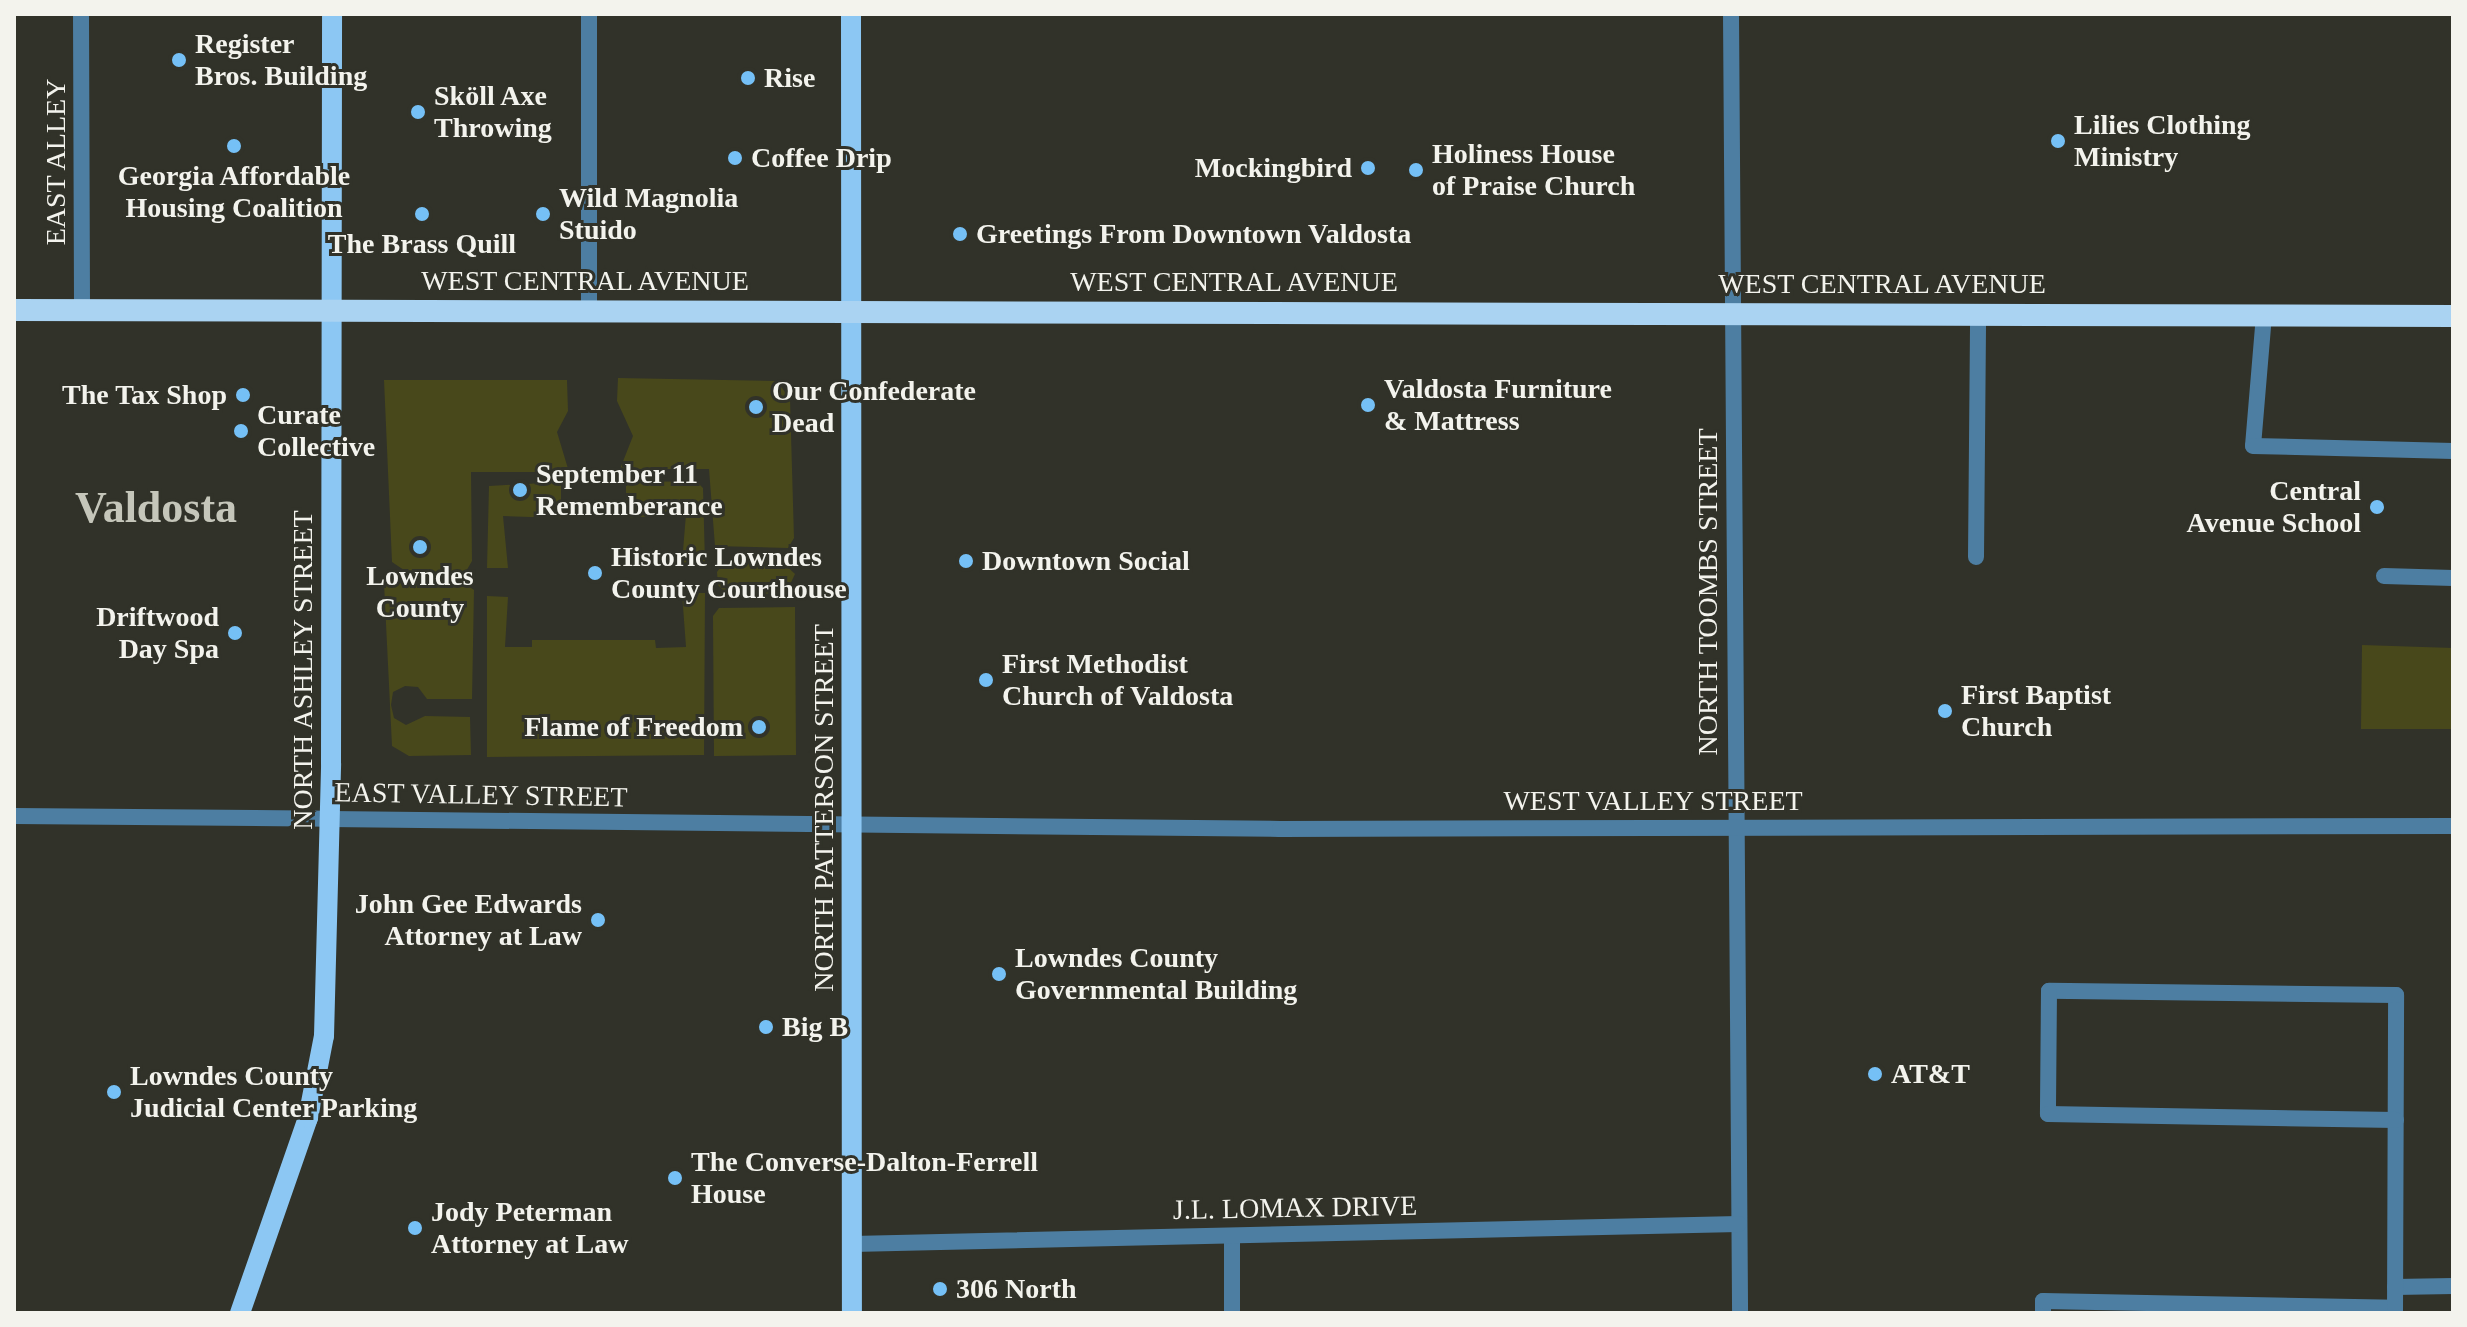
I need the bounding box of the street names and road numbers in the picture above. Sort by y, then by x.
street label: EAST ALLEY [39,78,73,246]
street label: WEST CENTRAL AVENUE [420,264,750,298]
street label: WEST CENTRAL AVENUE [1069,265,1399,299]
street label: WEST CENTRAL AVENUE [1717,267,2047,301]
street label: NORTH TOOMBS STREET [1691,428,1725,756]
street label: NORTH ASHLEY STREET [286,509,320,831]
street label: NORTH PATTERSON STREET [807,624,841,992]
street label: EAST VALLEY STREET [333,776,629,814]
street label: WEST VALLEY STREET [1502,784,1804,818]
street label: J.L. LOMAX DRIVE [1173,1189,1417,1227]

